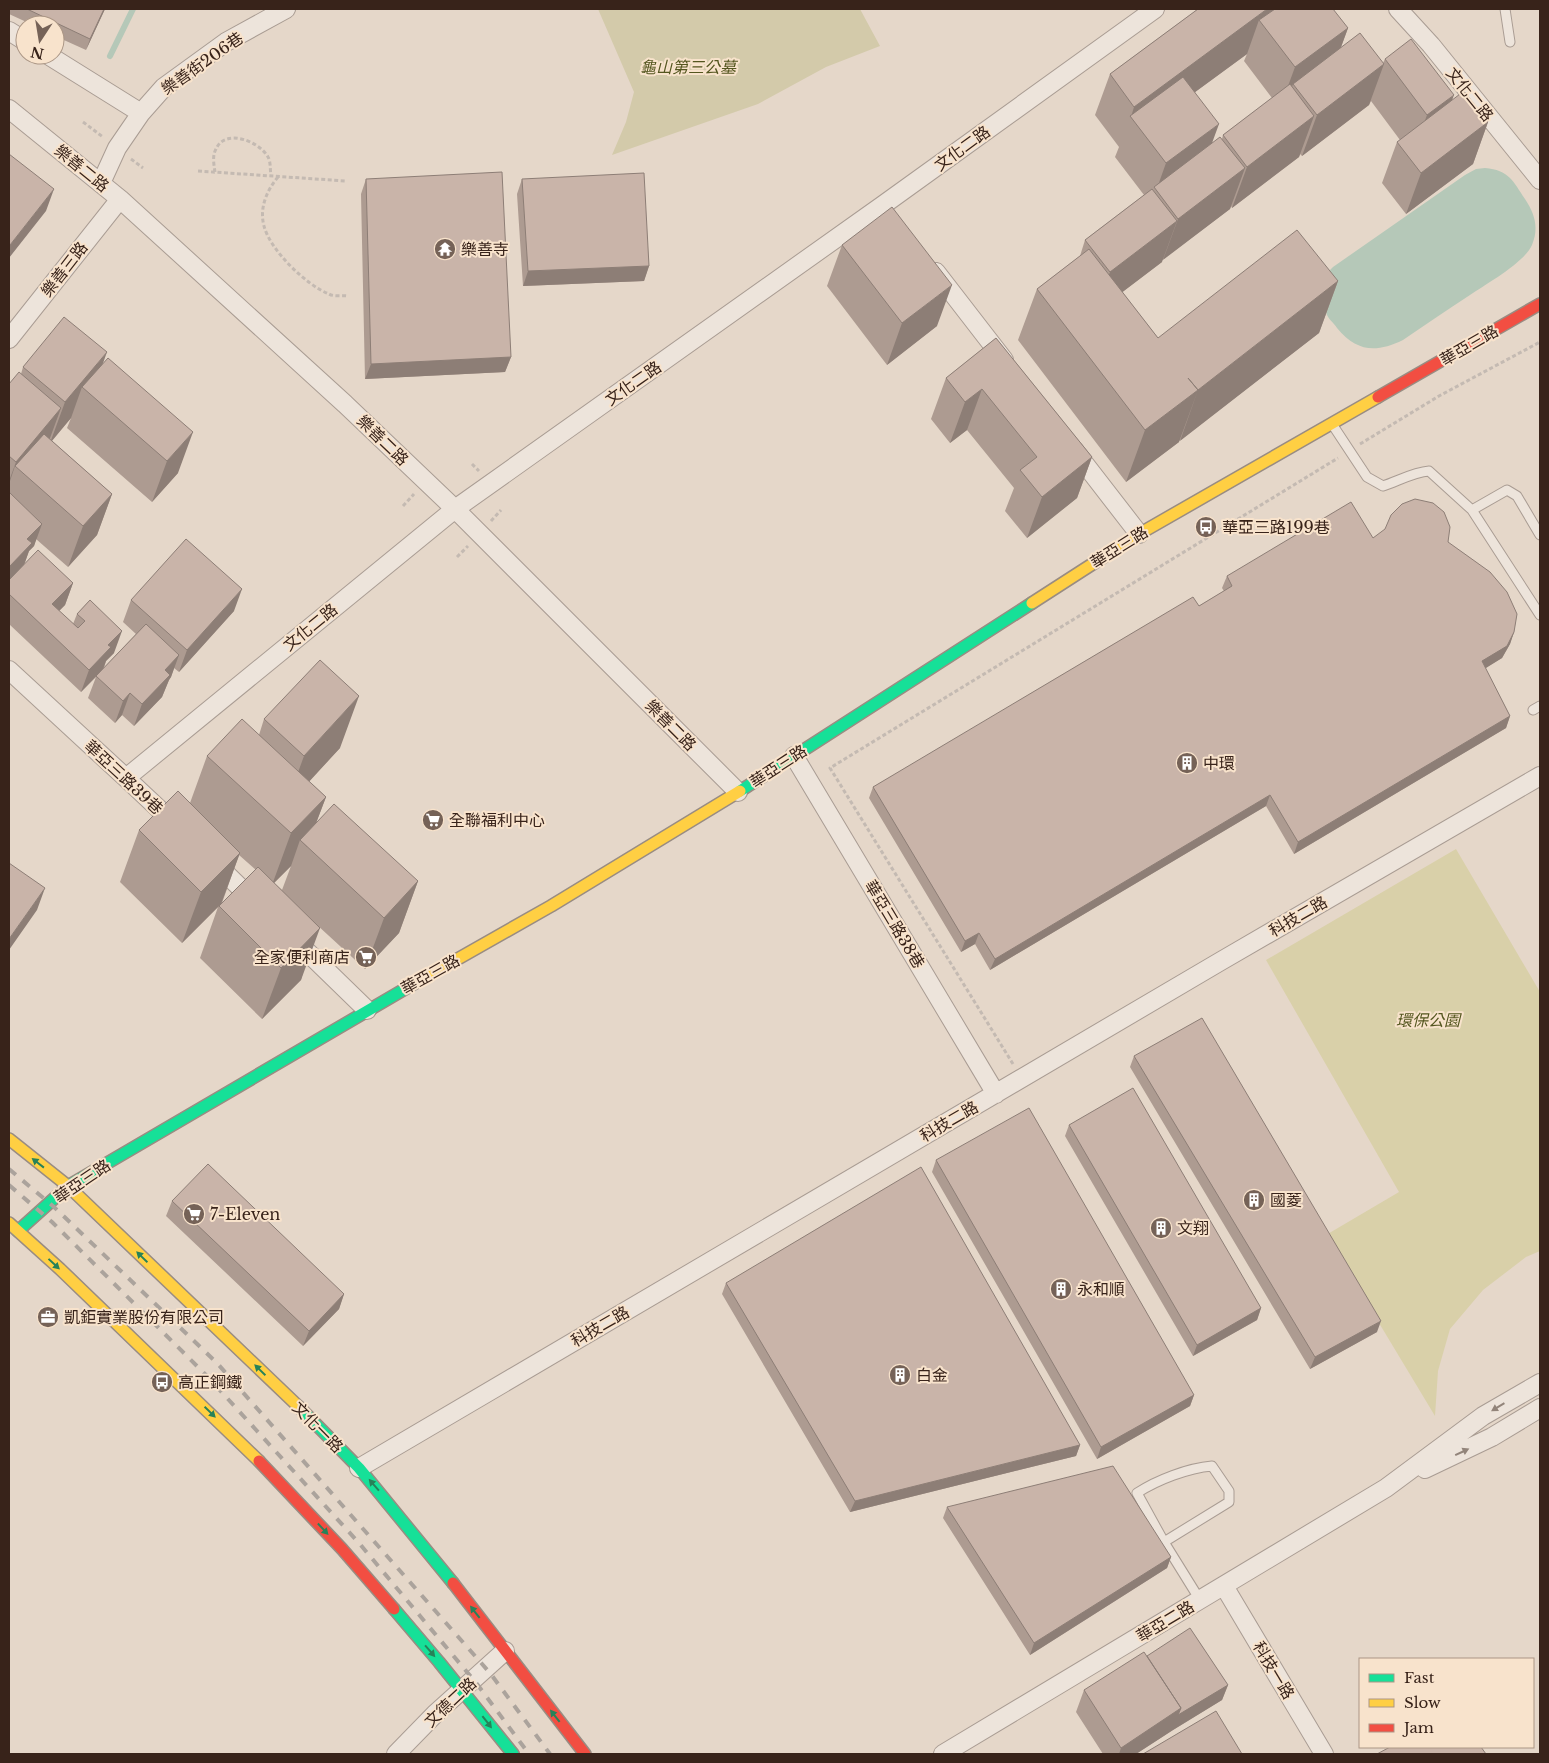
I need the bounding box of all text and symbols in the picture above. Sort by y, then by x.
north arrow [15,15,65,65]
street label: 樂善街206巷 [157,27,247,99]
text: N [29,43,46,63]
park label: 龜山第三公墓 [640,57,739,77]
street label: 文化二路 [1442,63,1498,125]
street label: 文化二路 [930,121,994,175]
street label: 樂善二路 [51,140,113,196]
temple icon: 樂善寺 [433,237,457,261]
street label: 樂善三路 [36,238,92,300]
place label: 樂善寺 [461,239,509,259]
street label: 華亞三路 [1436,320,1502,370]
street label: 文化二路 [601,356,665,410]
street label: 樂善二路 [353,411,413,469]
bus stop icon: 華亞三路199巷 [1194,515,1218,539]
place label: 華亞三路199巷 [1222,517,1330,537]
street label: 華亞三路 [1087,522,1151,572]
street label: 文化二路 [279,599,341,655]
street label: 樂善二路 [641,695,701,755]
street label: 華亞三路39巷 [81,736,167,818]
street label: 華亞三路 [746,740,810,792]
building icon: 中環 [1175,751,1199,775]
place label: 中環 [1203,753,1235,773]
supermarket icon: 全聯福利中心 [421,808,445,832]
place label: 全聯福利中心 [449,810,545,830]
street label: 華亞三路38巷 [861,876,929,972]
street label: 科技二路 [1265,891,1331,941]
supermarket icon: 全家便利商店 [354,945,378,969]
place label: 全家便利商店 [254,947,350,967]
street label: 華亞三路 [397,950,463,998]
park label: 環保公園 [1396,1010,1462,1030]
street label: 科技二路 [916,1096,982,1146]
street label: 華亞三路 [50,1155,114,1207]
one-way arrow [32,1157,45,1168]
building icon: 國菱 [1242,1188,1266,1212]
place label: 國菱 [1270,1190,1302,1210]
supermarket icon: 7-Eleven [182,1202,206,1226]
place label: 7-Eleven [210,1204,280,1224]
building icon: 文翔 [1149,1216,1173,1240]
place label: 文翔 [1177,1218,1209,1238]
one-way arrow [136,1251,148,1263]
one-way arrow [48,1258,60,1270]
building icon: 永和順 [1049,1277,1073,1301]
place label: 永和順 [1077,1279,1125,1299]
street label: 科技二路 [567,1301,633,1351]
office icon: 凱鉅實業股份有限公司 [36,1305,60,1329]
place label: 凱鉅實業股份有限公司 [64,1307,224,1327]
building icon: 白金 [888,1363,912,1387]
one-way arrow [254,1364,266,1376]
place label: 白金 [916,1365,948,1385]
bus stop icon: 高正鋼鐵 [150,1370,174,1394]
place label: 高正鋼鐵 [178,1372,242,1392]
street label: 文化一路 [288,1397,348,1457]
one-way arrow [1492,1403,1505,1412]
one-way arrow [204,1406,216,1418]
one-way arrow [1455,1447,1469,1455]
one-way arrow [368,1479,379,1492]
one-way arrow [317,1522,329,1534]
street label: 華亞二路 [1132,1596,1198,1646]
one-way arrow [470,1606,481,1619]
street label: 科技一路 [1249,1637,1299,1703]
one-way arrow [424,1645,435,1658]
legend [1359,1658,1534,1748]
text: Fast [1404,1668,1435,1687]
street label: 文德二路 [420,1673,480,1731]
text: Slow [1404,1693,1441,1712]
one-way arrow [550,1709,560,1723]
one-way arrow [482,1715,493,1728]
text: Jam [1402,1718,1434,1737]

